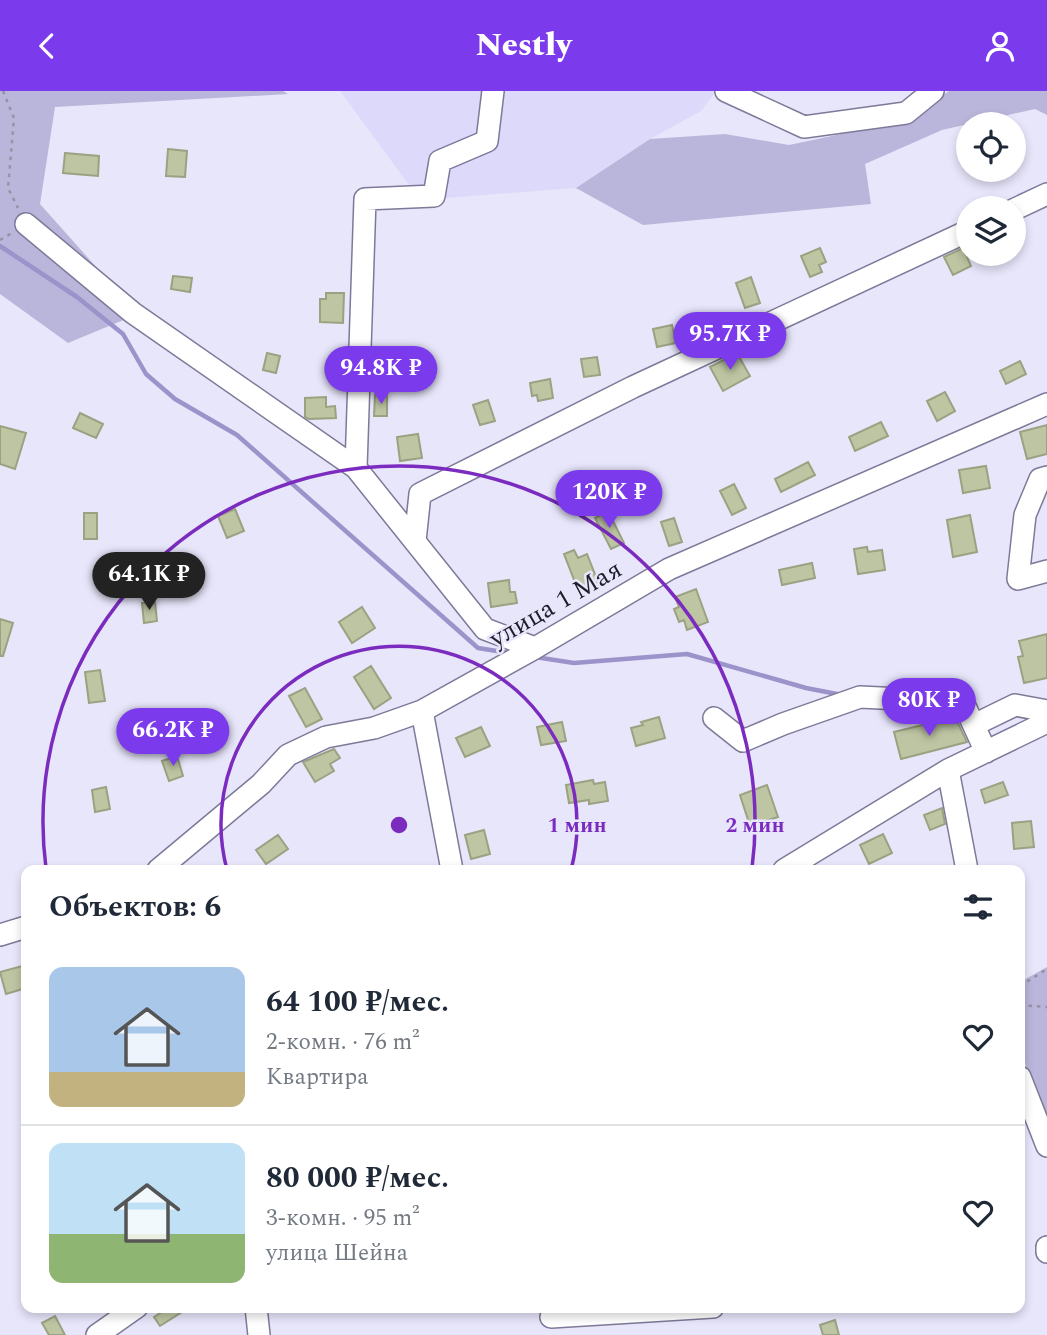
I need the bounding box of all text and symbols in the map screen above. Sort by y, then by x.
text: Nestly [476,21,571,70]
icon: back [28,27,66,65]
icon: person [981,27,1019,65]
map controls [956,112,1026,266]
button: locate [956,112,1026,182]
button: layers [956,196,1026,266]
pin: 95.7K ₽ [665,313,795,372]
text: 95.7K ₽ [689,317,771,352]
pin: 94.8K ₽ [316,347,446,406]
text: 94.8K ₽ [340,351,422,386]
pin: 120K ₽ [552,471,666,530]
text: 120K ₽ [571,475,647,510]
street label: улица 1 Мая [481,550,629,659]
pin: 64.1K ₽ [84,553,214,612]
text: 64.1K ₽ [108,557,190,592]
pin: 80K ₽ [880,679,978,738]
text: 80K ₽ [898,683,960,718]
pin: 66.2K ₽ [108,709,238,768]
text: 66.2K ₽ [132,713,214,748]
text: 1 мин [547,810,607,842]
text: 2 мин [725,810,785,842]
centre of rings [387,813,411,837]
text: Объектов: 6 [49,884,221,930]
icon: filters [959,888,997,926]
text: 64 100 ₽/мес. [266,979,449,1025]
icon: home [105,995,189,1079]
icon: heart [959,1018,997,1056]
text: 2-комн. · 76 m² [266,1025,420,1060]
text: Квартира [266,1060,369,1095]
text: 80 000 ₽/мес. [266,1155,449,1201]
icon: home [105,1171,189,1255]
icon: heart [959,1194,997,1232]
text: 3-комн. · 95 m² [266,1201,420,1236]
text: улица Шейна [266,1236,408,1271]

